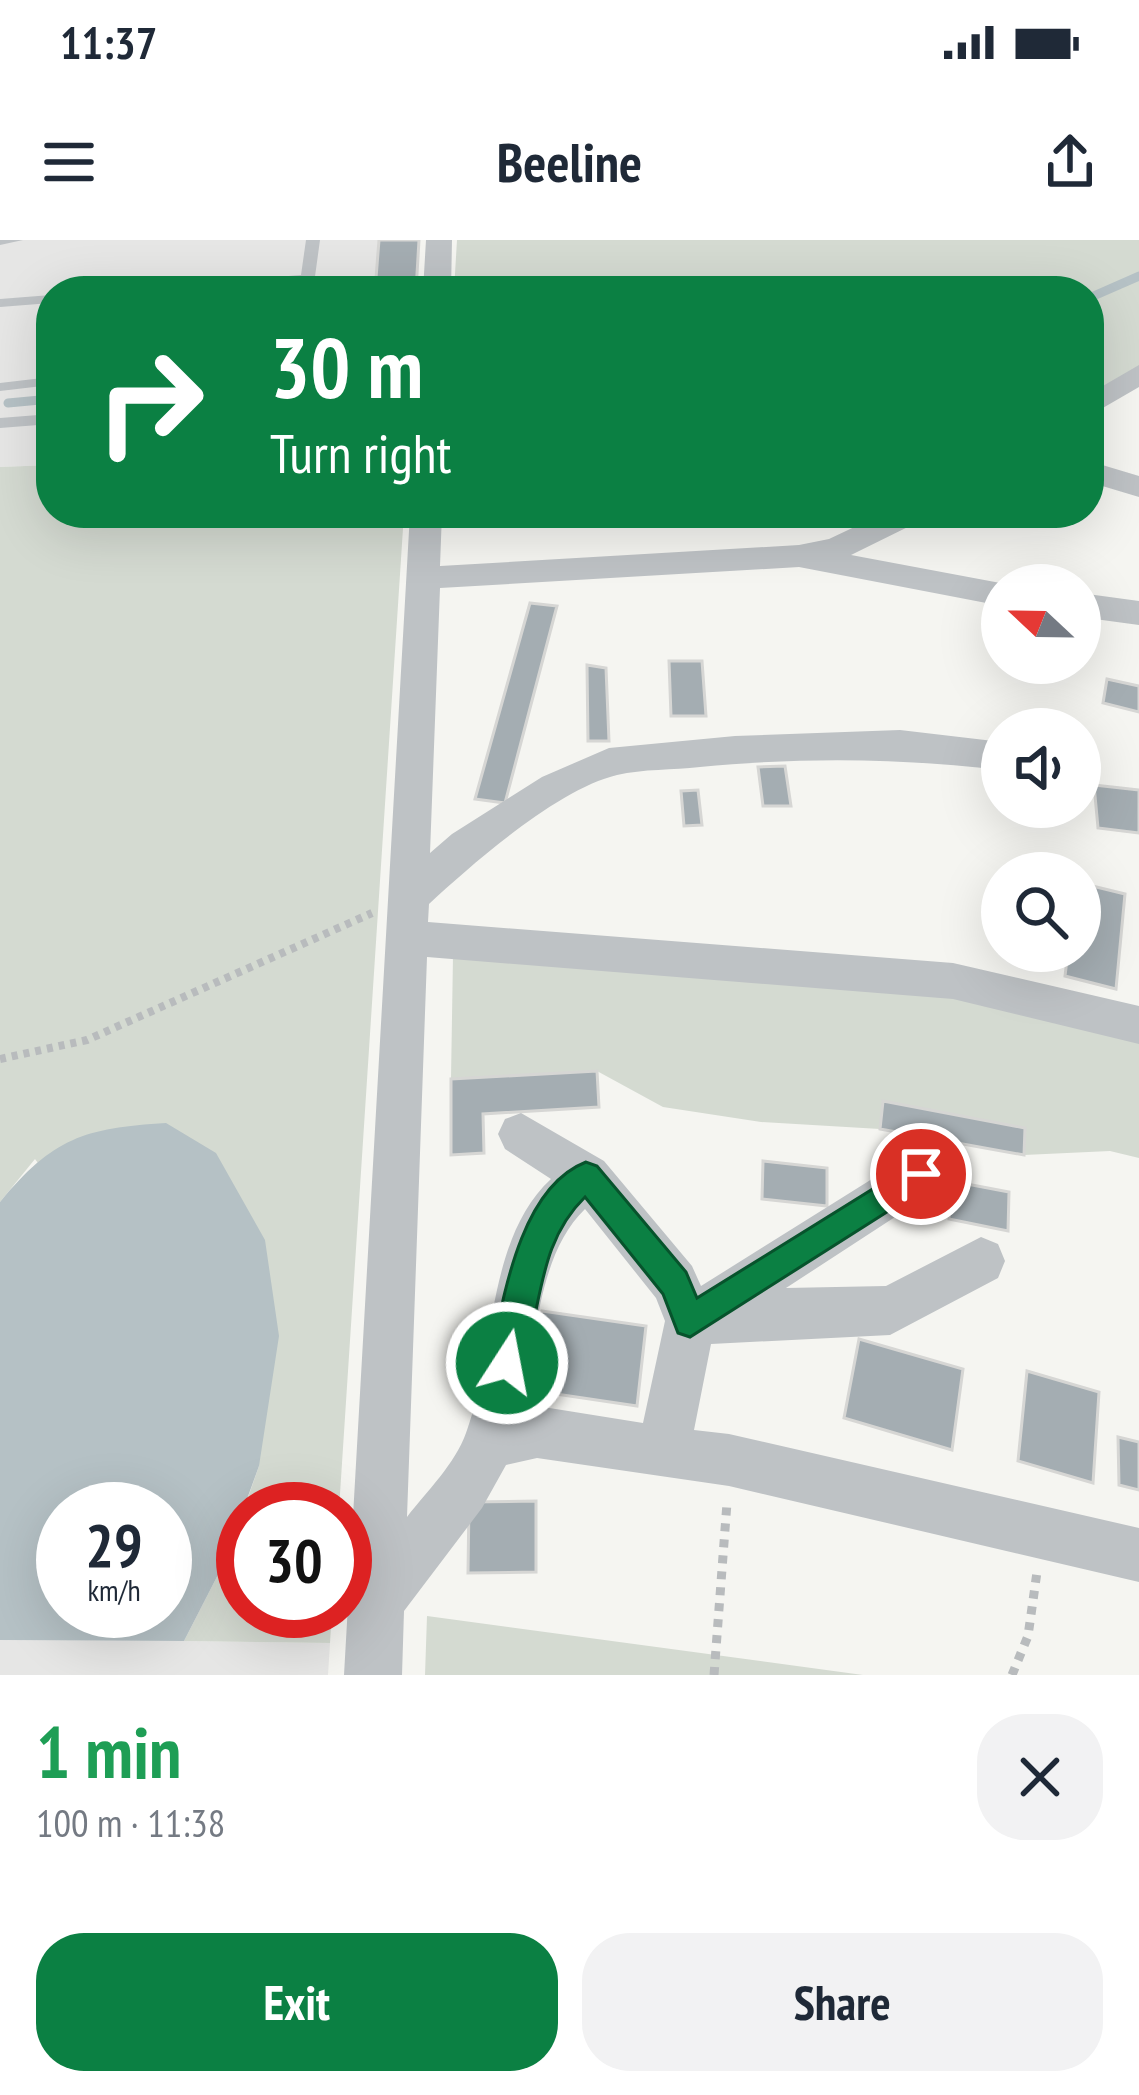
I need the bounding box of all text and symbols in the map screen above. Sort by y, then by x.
text: 11:37 [60,13,157,71]
text: Beeline [497,127,642,197]
icon: menu [36,129,102,195]
icon: share [1037,129,1103,195]
text: 30 m [270,312,423,421]
icon: right [72,324,228,480]
text: Turn right [270,418,451,488]
north arrow [981,564,1101,684]
map controls [981,564,1101,972]
button: sound [981,708,1101,828]
button: search [981,852,1101,972]
pin [870,1123,972,1225]
icon: arrive [888,1141,954,1207]
position arrow [444,1300,570,1426]
speed limit sign: 30 [216,1482,372,1638]
text: 29 [85,1506,143,1584]
text: km/h [87,1570,141,1609]
text: 1 min [36,1705,181,1798]
button: close [977,1714,1103,1840]
text: 100 m · 11:38 [36,1797,225,1848]
button: Exit [36,1933,558,2071]
button: Share [582,1933,1103,2071]

